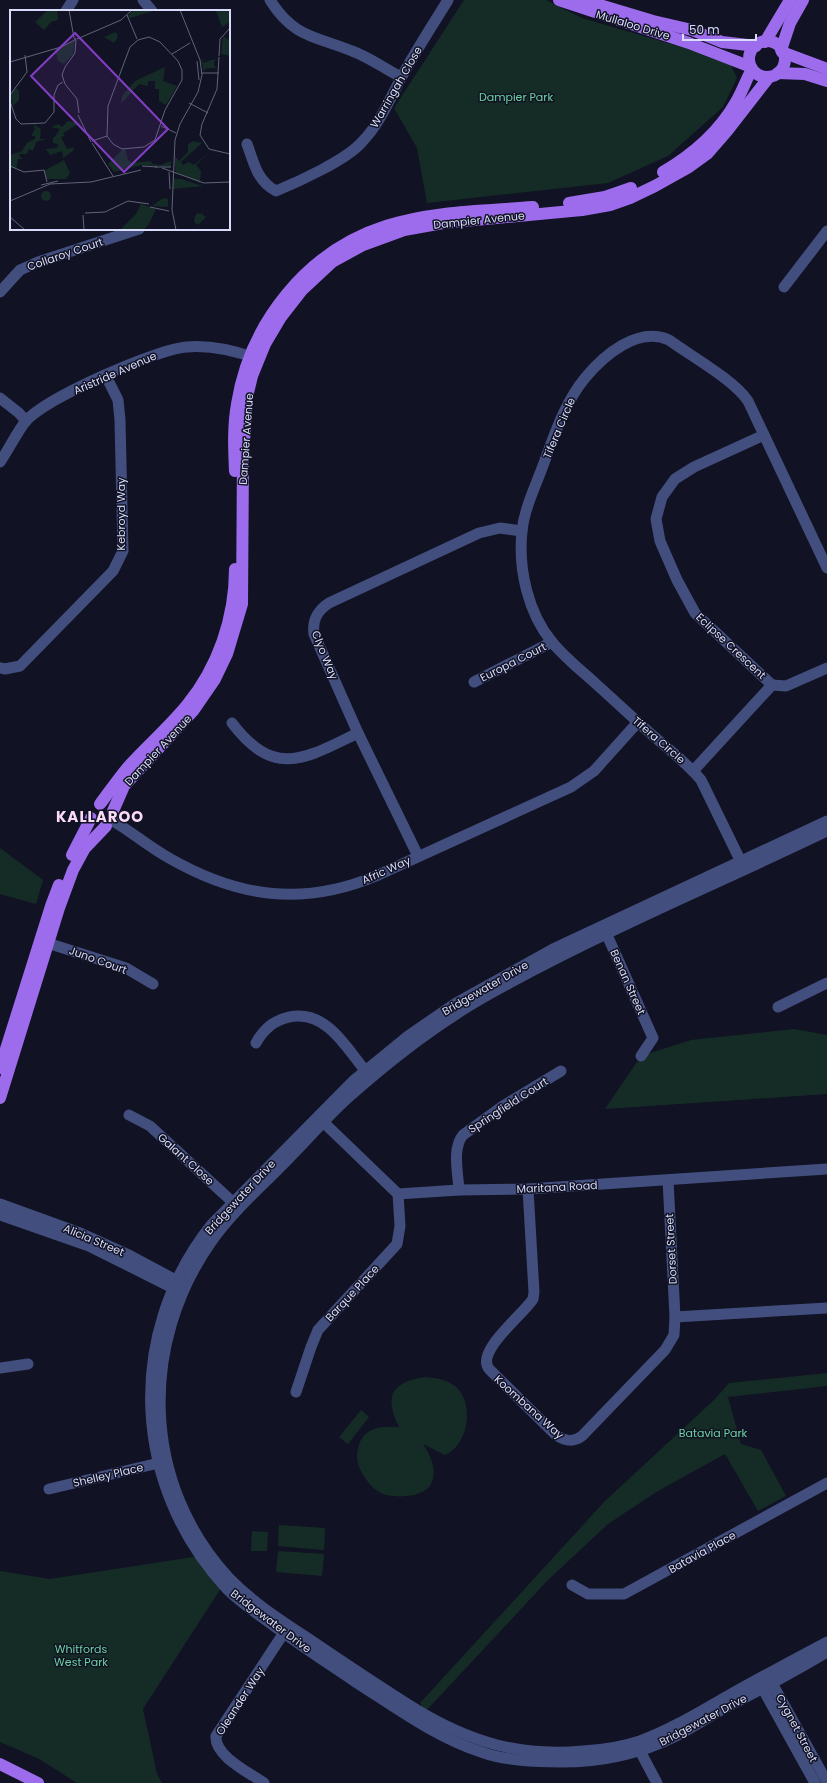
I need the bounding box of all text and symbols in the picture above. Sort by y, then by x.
street label: Mullaloo Drive [594,6,672,44]
inset map [10,10,230,230]
scale bar [683,16,756,42]
text: 50 m [689,21,720,38]
street label: Warringah Close [366,43,426,131]
park label: Dampier Park [479,89,553,105]
street label: Dampier Avenue [432,207,526,233]
street label: Collaroy Court [25,234,105,274]
street label: Aristride Avenue [71,347,159,398]
street label: Dampier Avenue [235,392,257,485]
street label: Tifera Circle [539,395,579,461]
street label: Kebroyd Way [113,477,129,550]
street label: Eclipse Crescent [692,609,770,683]
street label: Clyo Way [308,628,342,683]
street label: Europa Court [477,638,549,686]
street label: Dampier Avenue [121,711,195,789]
street label: Tifera Circle [629,713,689,768]
district label: KALLAROO [56,806,144,827]
street label: Afric Way [359,852,414,888]
street label: Juno Court [67,942,129,978]
street label: Benan Street [606,947,650,1017]
street label: Bridgewater Drive [439,957,531,1019]
street label: Springfield Court [465,1073,551,1137]
street label: Galant Close [154,1129,218,1189]
street label: Bridgewater Drive [201,1156,279,1238]
street label: Maritana Road [516,1177,598,1197]
street label: Dorset Street [661,1213,681,1285]
street label: Alicia Street [61,1220,127,1260]
street label: Barque Place [321,1261,383,1325]
street label: Koombana Way [491,1371,568,1443]
park label: Batavia Park [679,1425,748,1441]
street label: Shelley Place [71,1459,145,1491]
street label: Batavia Place [665,1527,739,1577]
street label: Bridgewater Drive [227,1585,315,1657]
park label: Whitfords West Park [54,1641,108,1670]
street label: Oleander Way [212,1663,268,1738]
street label: Bridgewater Drive [656,1690,750,1750]
street label: Cygnet Street [772,1691,822,1765]

